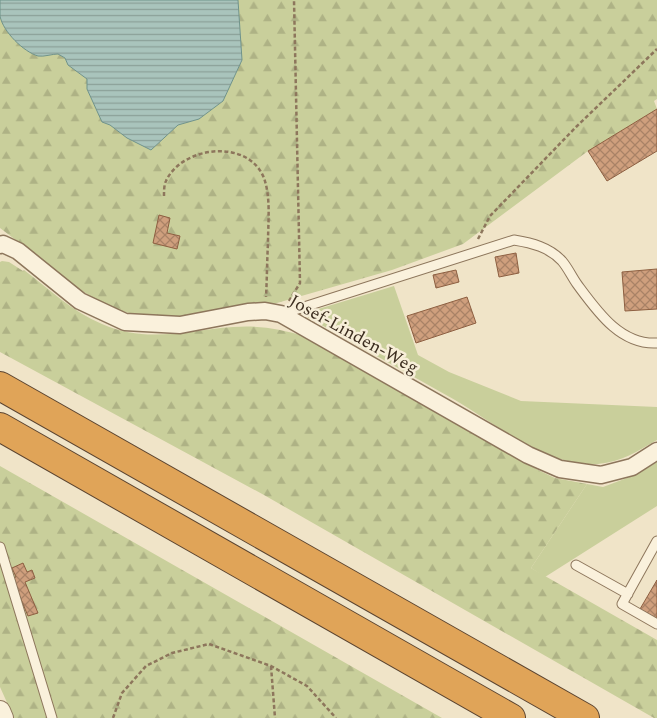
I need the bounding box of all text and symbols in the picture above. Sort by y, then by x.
street label: Josef-Linden-Weg [284,288,423,381]

